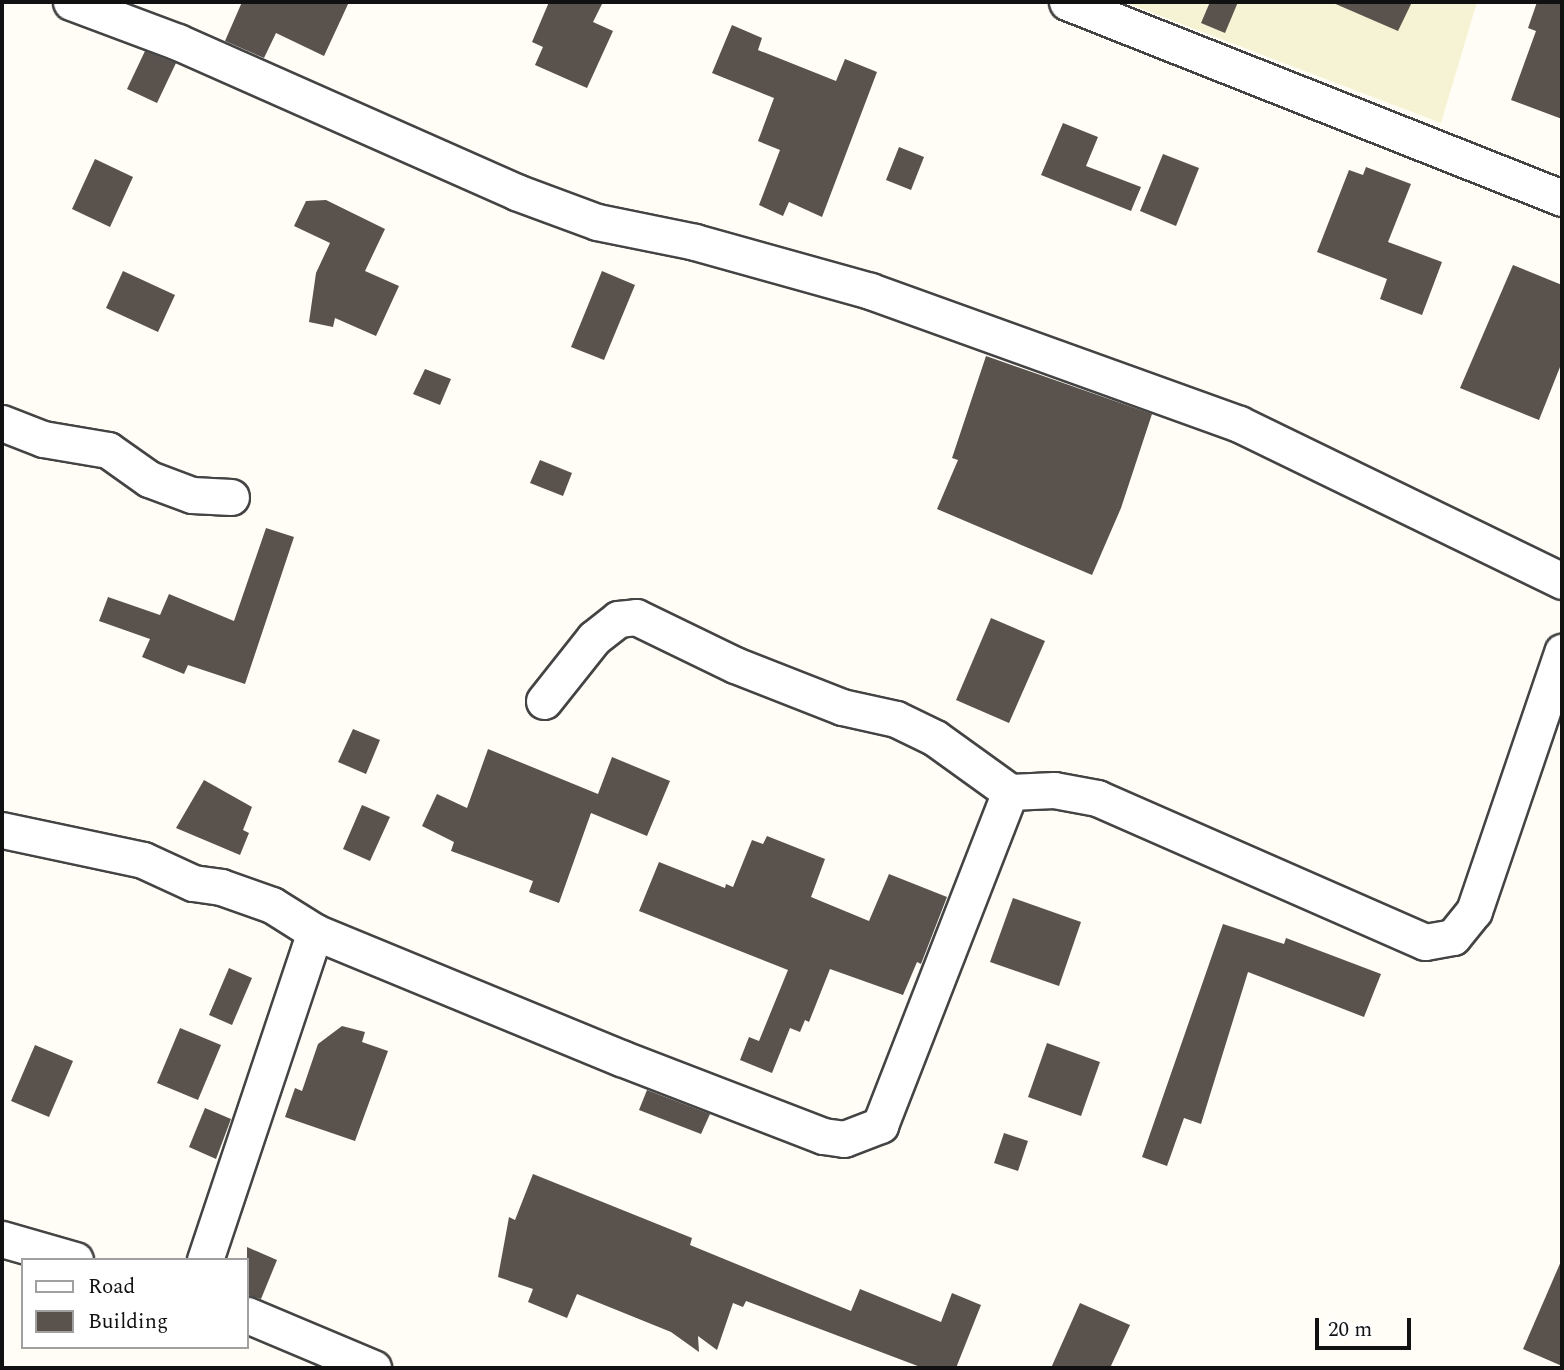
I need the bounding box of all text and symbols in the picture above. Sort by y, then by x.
legend [21,1258,248,1349]
text: Road [88,1271,135,1303]
scale bar [1319,1304,1415,1348]
text: Building [88,1306,168,1338]
text: 20 m [1328,1314,1372,1346]

